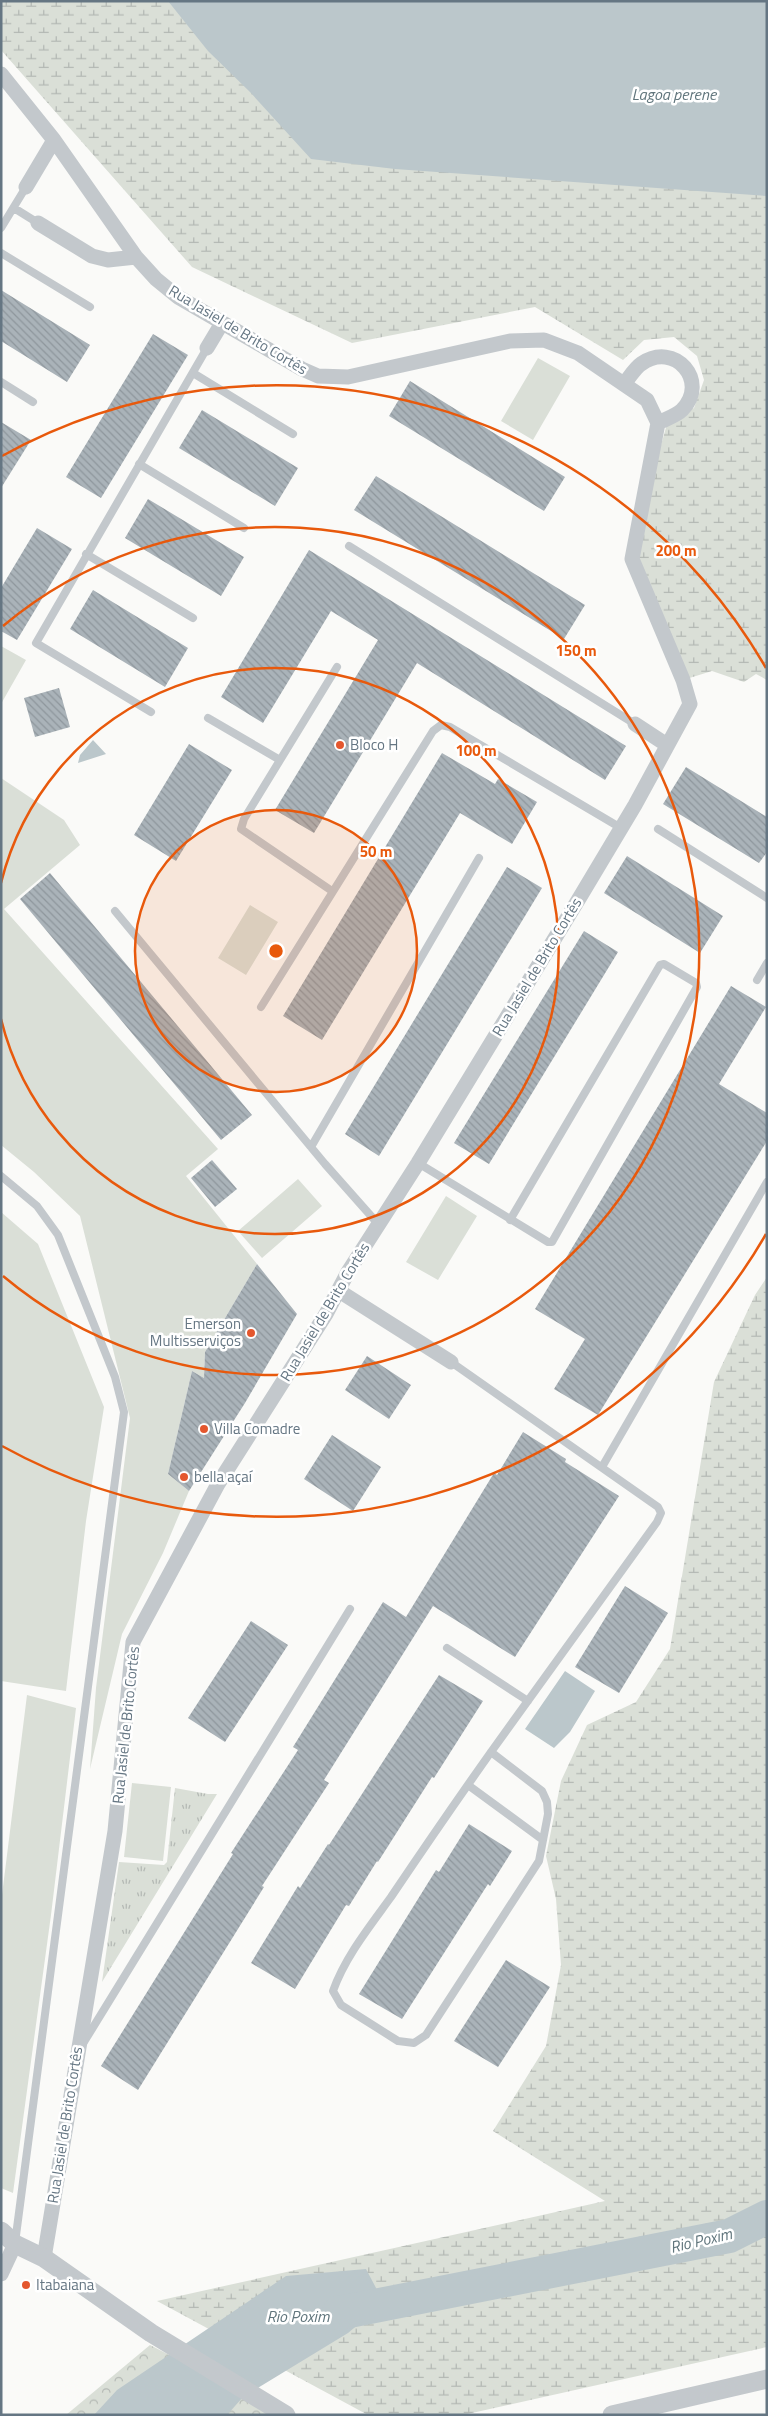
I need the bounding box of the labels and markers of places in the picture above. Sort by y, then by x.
place label: Bloco H [350,733,398,756]
marker: Bloco H [334,739,346,751]
centre of rings [267,942,285,960]
place label: Emerson Multisserviços [150,1312,241,1352]
marker: Emerson Multisserviços [245,1327,257,1339]
place label: Villa Comadre [214,1417,300,1440]
marker: Villa Comadre [198,1423,210,1435]
place label: bella açaí [194,1465,254,1488]
marker: bella açaí [178,1471,190,1483]
place label: Itabaiana [36,2273,95,2296]
marker: Itabaiana [20,2279,32,2291]

